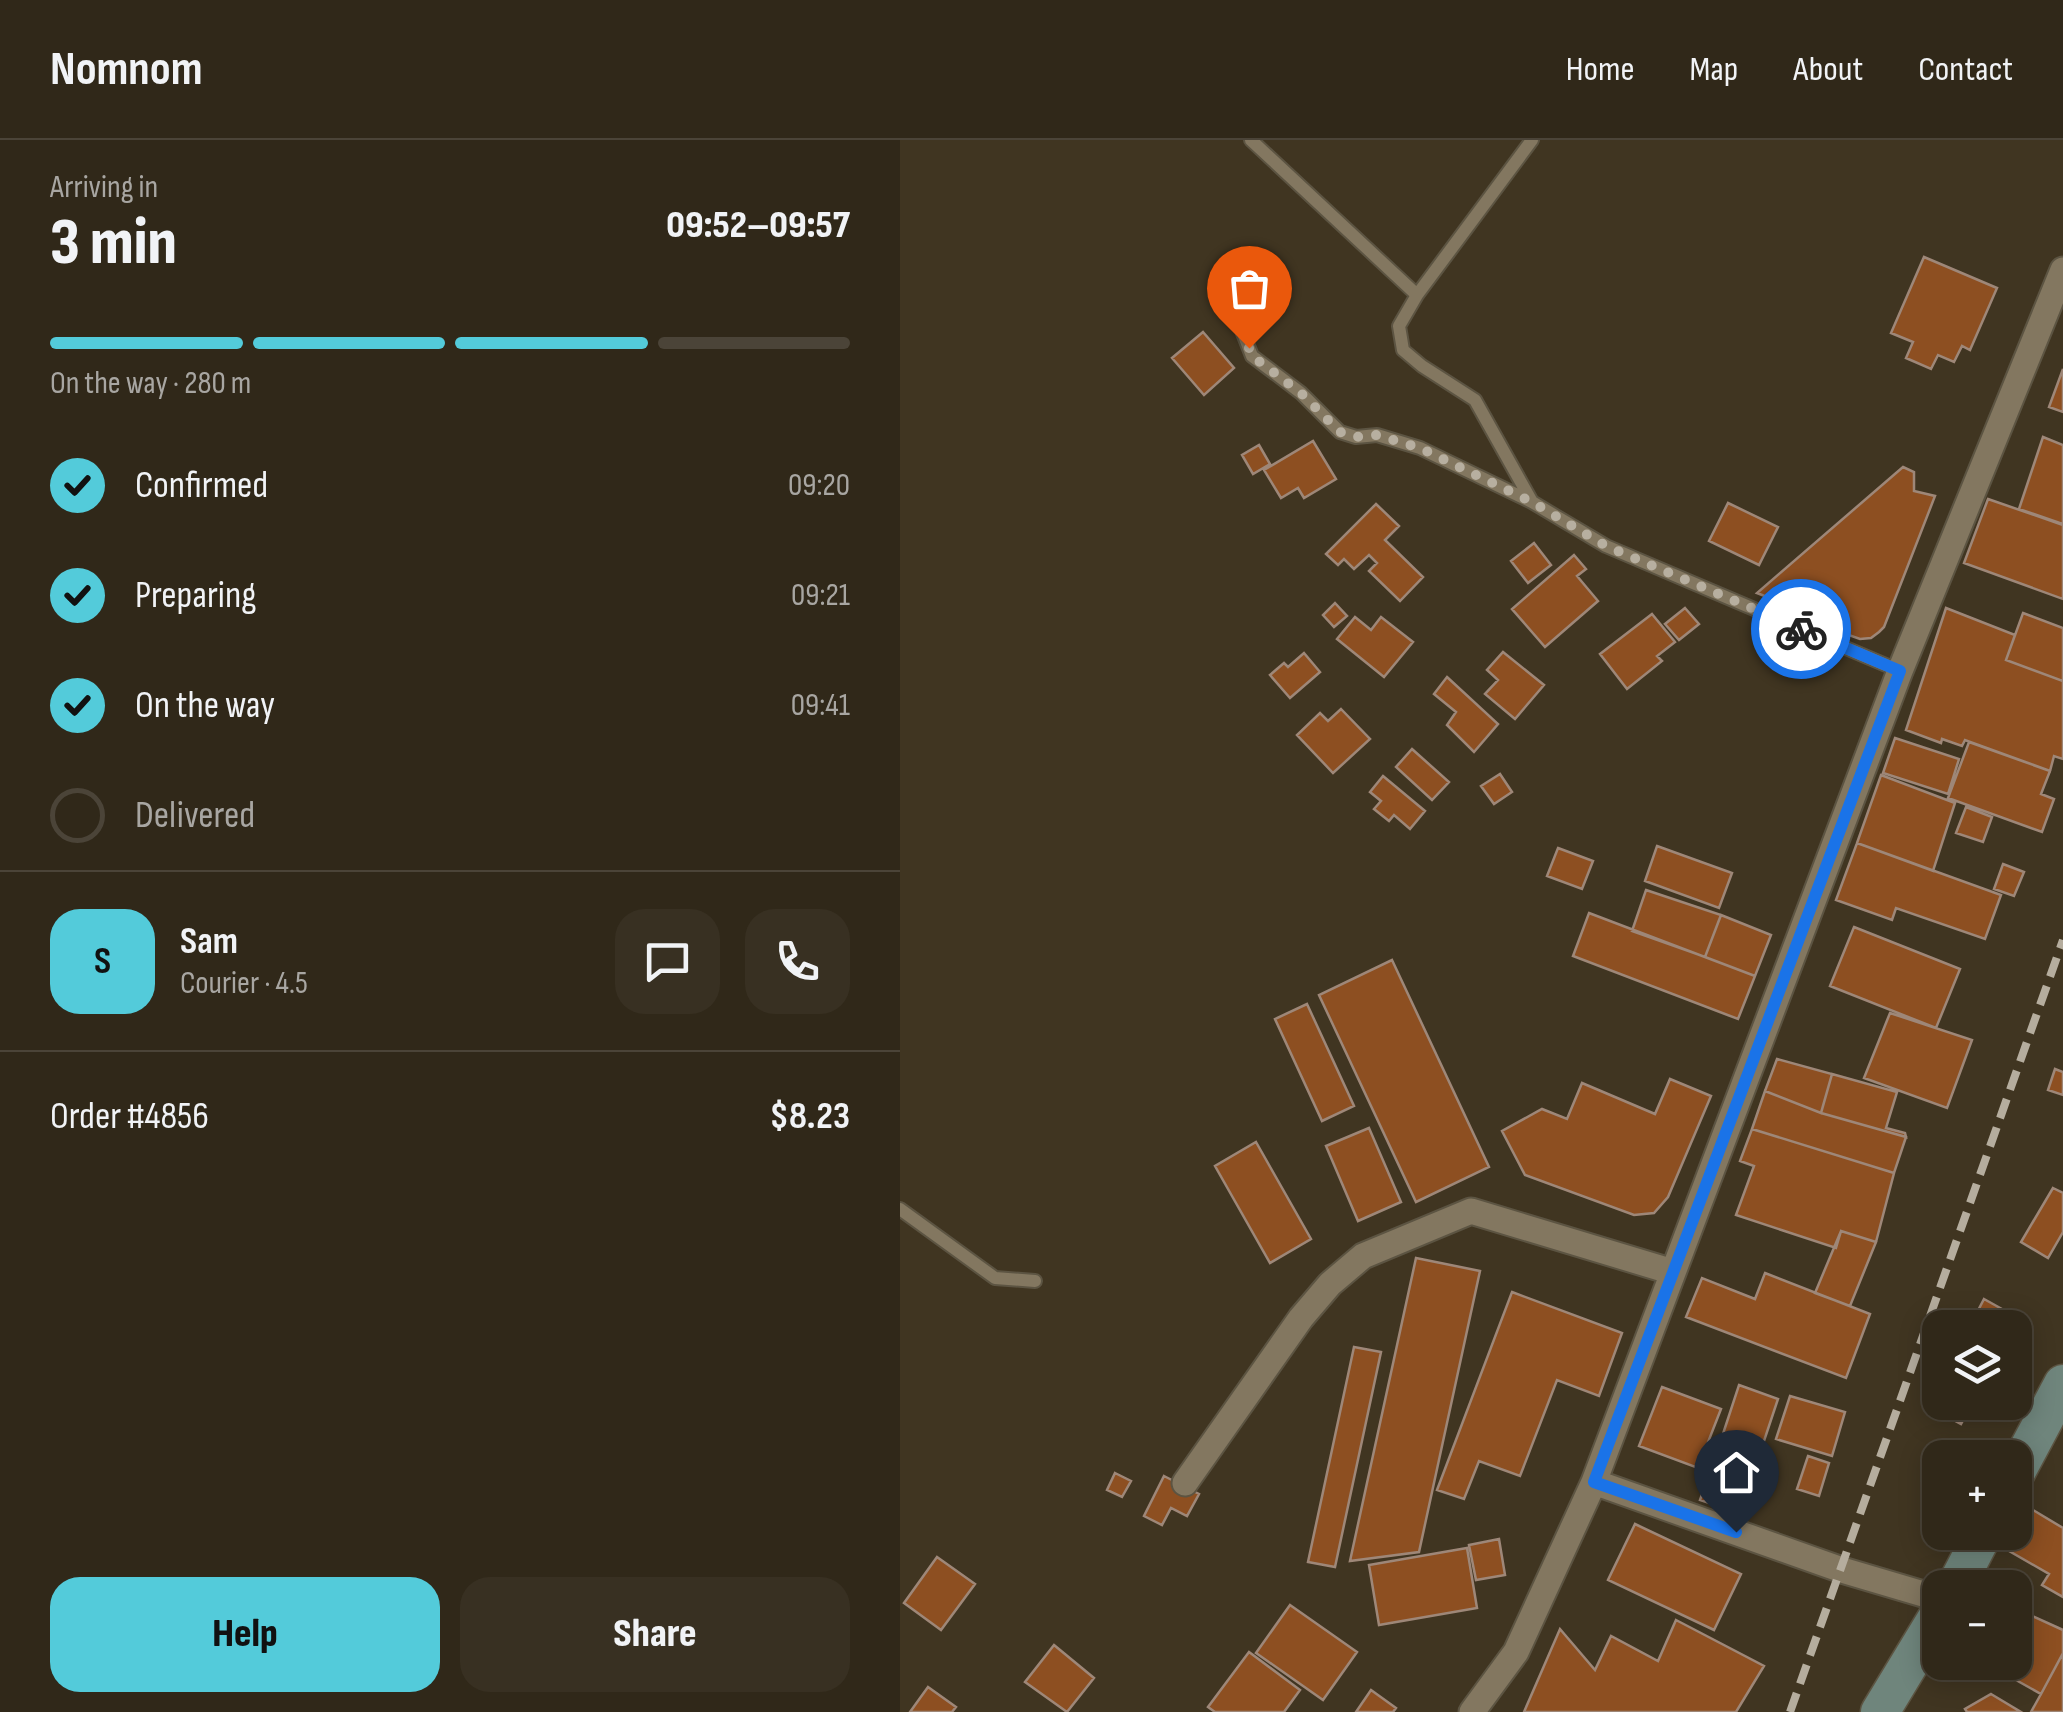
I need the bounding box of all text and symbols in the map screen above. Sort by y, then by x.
text: Nomnom [50,41,202,98]
text: Home [1566,48,1635,91]
text: Map [1690,48,1738,91]
text: About [1793,48,1863,91]
text: Contact [1918,48,2013,91]
text: Arriving in [50,168,158,207]
text: 09:52–09:57 [666,203,850,248]
text: 3 min [50,205,177,283]
pin [1207,246,1292,349]
icon: bag [1222,261,1277,316]
text: On the way · 280 m [50,364,251,403]
icon: check [50,458,105,513]
text: Confirmed [135,463,268,508]
text: 09:20 [788,466,850,505]
icon: check [50,568,105,623]
text: Preparing [135,573,256,618]
text: 09:21 [791,576,850,615]
courier [1751,579,1851,679]
icon: bike [1774,602,1829,657]
icon: check [50,678,105,733]
text: On the way [135,683,275,728]
text: 09:41 [791,686,850,725]
text: Delivered [135,793,255,838]
button: chat [615,909,720,1014]
button: phone [745,909,850,1014]
text: Sam [180,919,238,964]
text: S [94,939,111,984]
text: Courier · 4.5 [180,964,308,1003]
text: Order #4856 [50,1094,209,1139]
text: $8.23 [770,1094,850,1139]
map controls [1922,1310,2032,1680]
button: layers [1922,1310,2032,1420]
pin [1694,1430,1779,1533]
button: + [1922,1440,2032,1550]
icon: home [1709,1445,1764,1500]
button: − [1922,1570,2032,1680]
button: Help [50,1577,440,1692]
button: Share [460,1577,850,1692]

